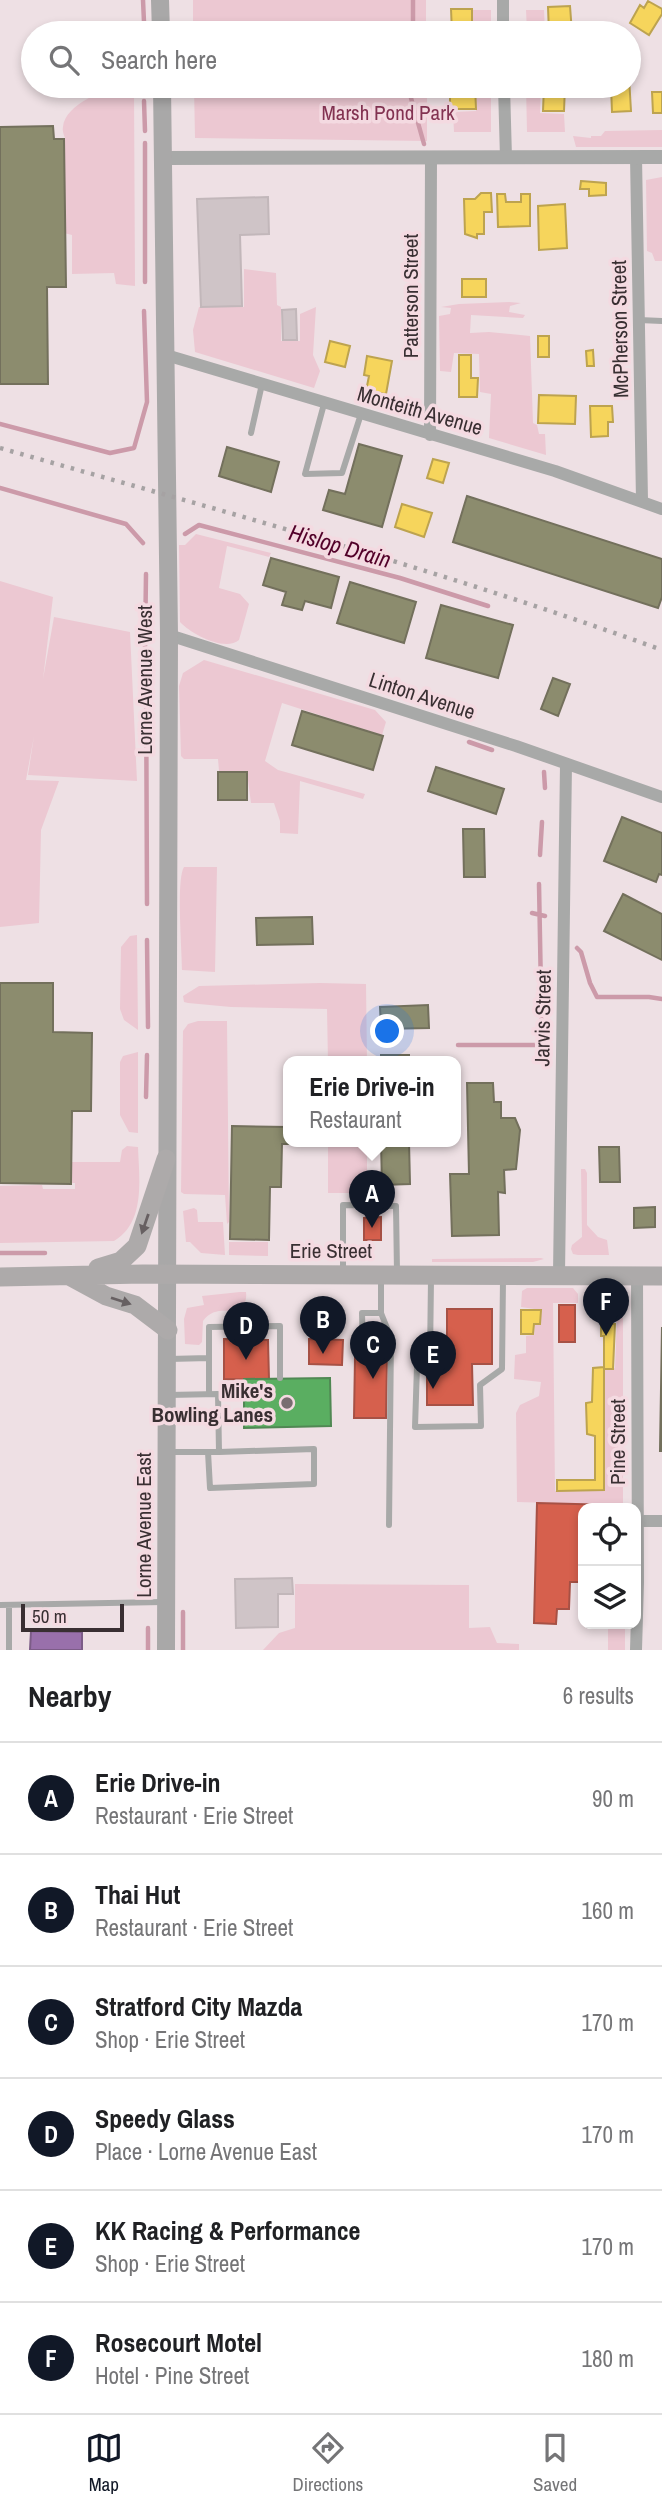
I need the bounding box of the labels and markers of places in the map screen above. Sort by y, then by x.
pin: A [349,1170,395,1228]
pin: F [583,1278,629,1336]
pin: B [300,1296,346,1354]
pin: D [223,1302,269,1360]
pin: C [350,1321,396,1379]
pin: E [410,1331,456,1389]
place label: Mike's Bowling Lanes [151,1376,273,1429]
marker: Mike's Bowling Lanes [279,1395,295,1411]

